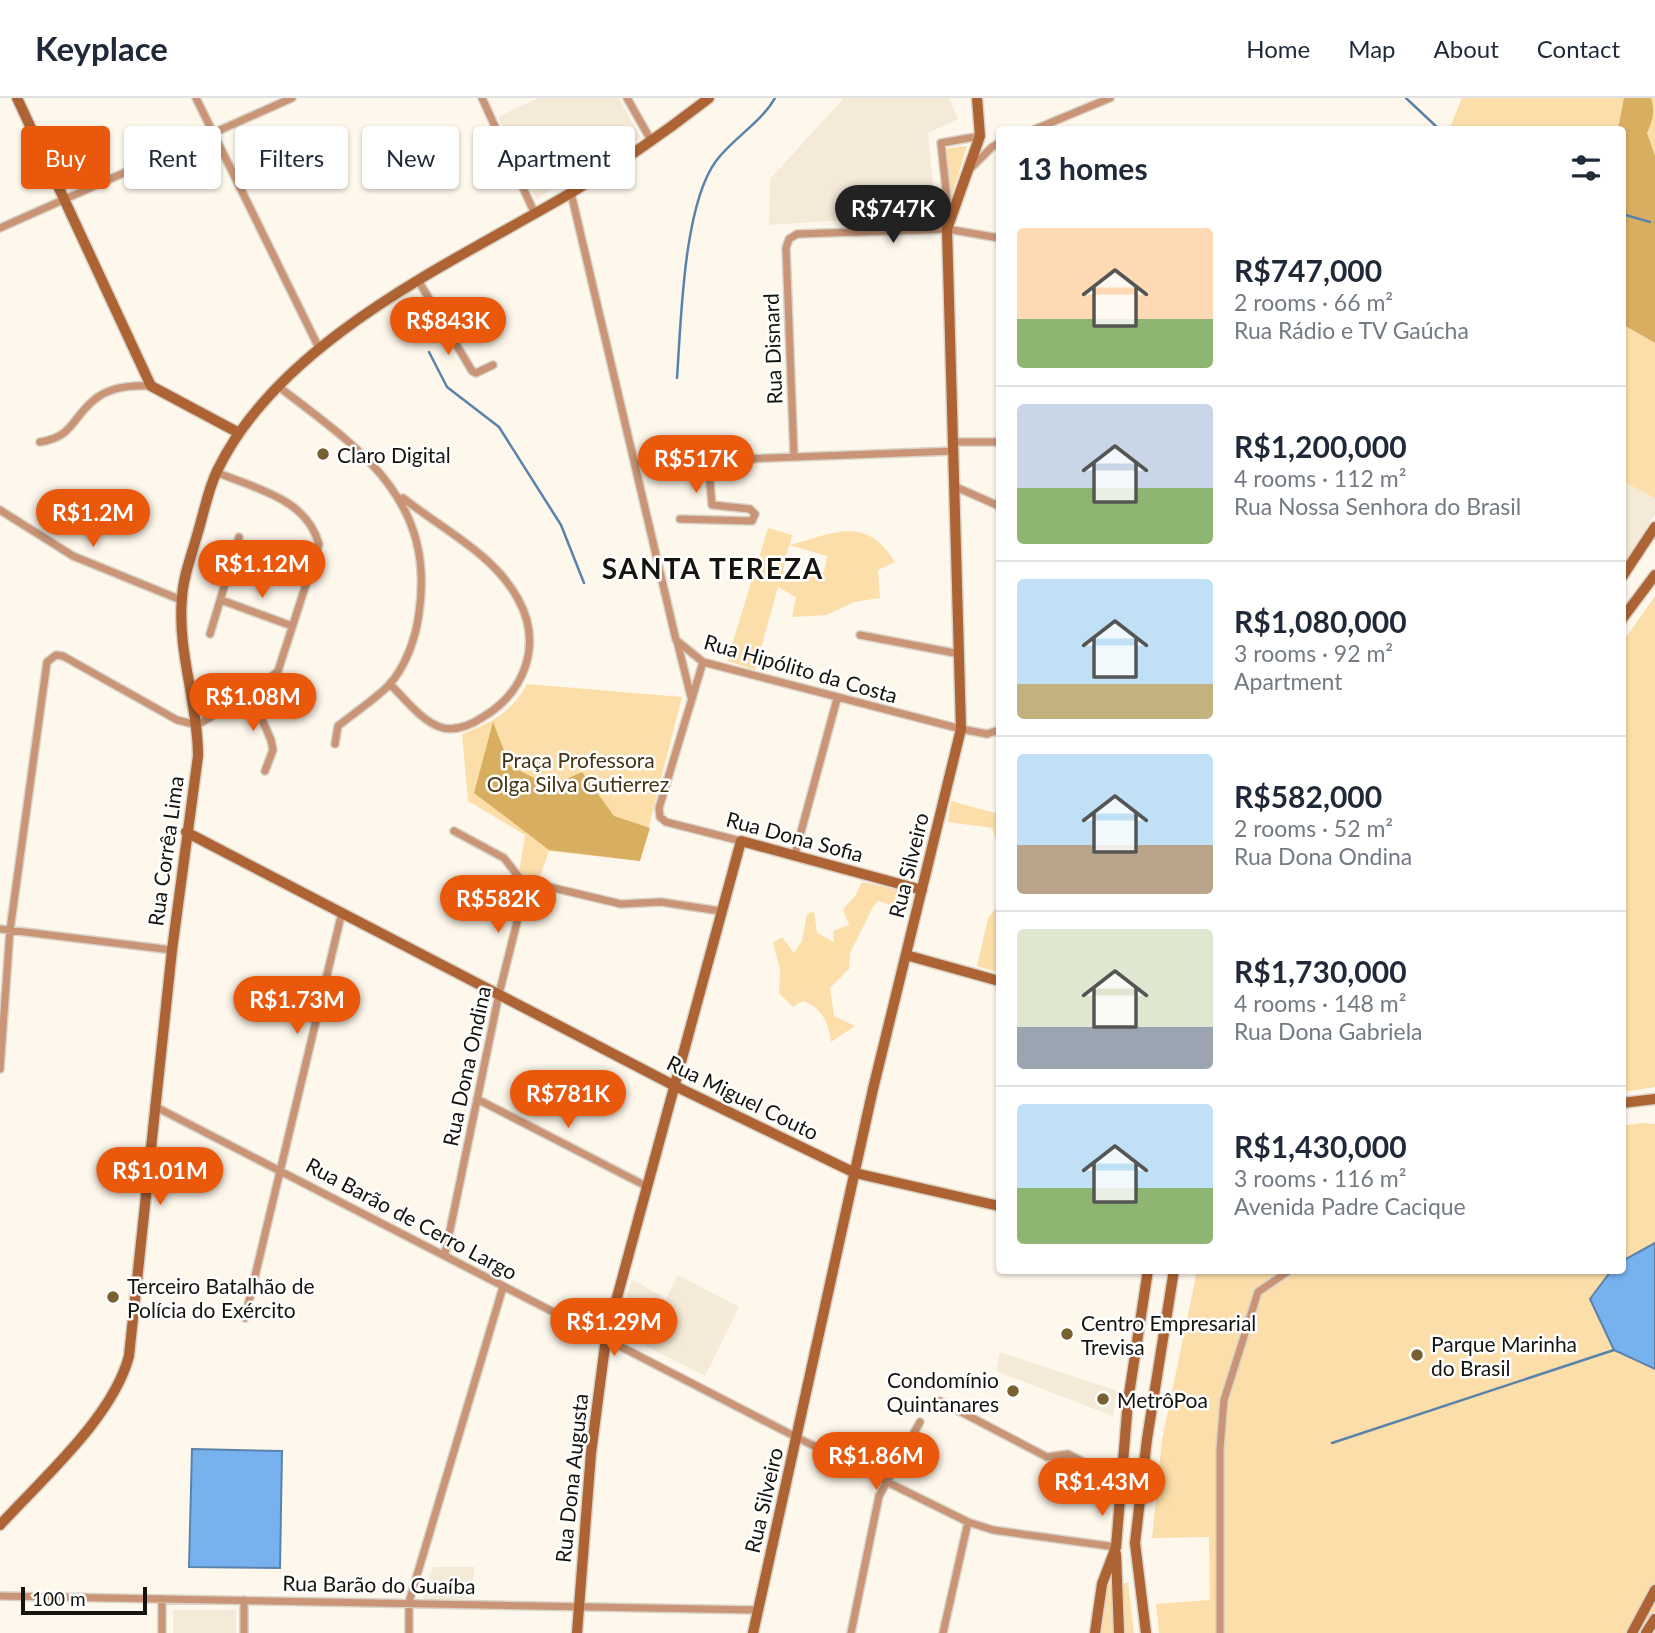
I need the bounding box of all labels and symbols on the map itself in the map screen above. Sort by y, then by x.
pin: R$747K [836,186,950,245]
street label: Rua Disnard [758,293,786,405]
pin: R$843K [391,298,505,357]
pin: R$517K [639,436,753,495]
place label: Claro Digital [337,442,451,467]
marker: Claro Digital [315,446,331,462]
pin: R$1.2M [36,490,150,549]
pin: R$1.12M [197,540,327,600]
district label: SANTA TEREZA [602,551,824,585]
street label: Rua Hipólito da Costa [701,628,901,708]
pin: R$1.08M [188,674,318,733]
park label: Praça Professora Olga Silva Gutierrez [487,747,669,796]
street label: Rua Corrêa Lima [142,774,188,928]
street label: Rua Dona Sofia [724,806,866,866]
street label: Rua Silveiro [883,810,933,920]
pin: R$582K [441,876,555,935]
pin: R$1.73M [232,976,362,1036]
street label: Rua Dona Ondina [437,984,495,1148]
street label: Rua Miguel Couto [663,1049,823,1145]
pin: R$781K [511,1070,625,1130]
pin: R$1.01M [95,1148,225,1207]
street label: Rua Barão de Cerro Largo [302,1152,522,1284]
place label: Terceiro Batalhão de Polícia do Exército [127,1273,315,1322]
marker: Terceiro Batalhão de Polícia do Exército [105,1289,121,1305]
pin: R$1.29M [549,1298,679,1358]
place label: Centro Empresarial Trevisa [1081,1310,1256,1359]
marker: Centro Empresarial Trevisa [1059,1326,1075,1342]
place label: Parque Marinha do Brasil [1431,1331,1577,1380]
marker: Parque Marinha do Brasil [1409,1347,1425,1363]
place label: Condomínio Quintanares [887,1367,999,1416]
marker: Condomínio Quintanares [1005,1383,1021,1399]
place label: MetrôPoa [1117,1387,1208,1412]
marker: MetrôPoa [1095,1391,1111,1407]
street label: Rua Dona Augusta [550,1392,592,1564]
pin: R$1.86M [811,1432,941,1492]
street label: Rua Silveiro [739,1445,787,1555]
pin: R$1.43M [1037,1458,1167,1518]
street label: Rua Barão do Guaíba [282,1570,476,1598]
scale bar [21,1584,147,1616]

